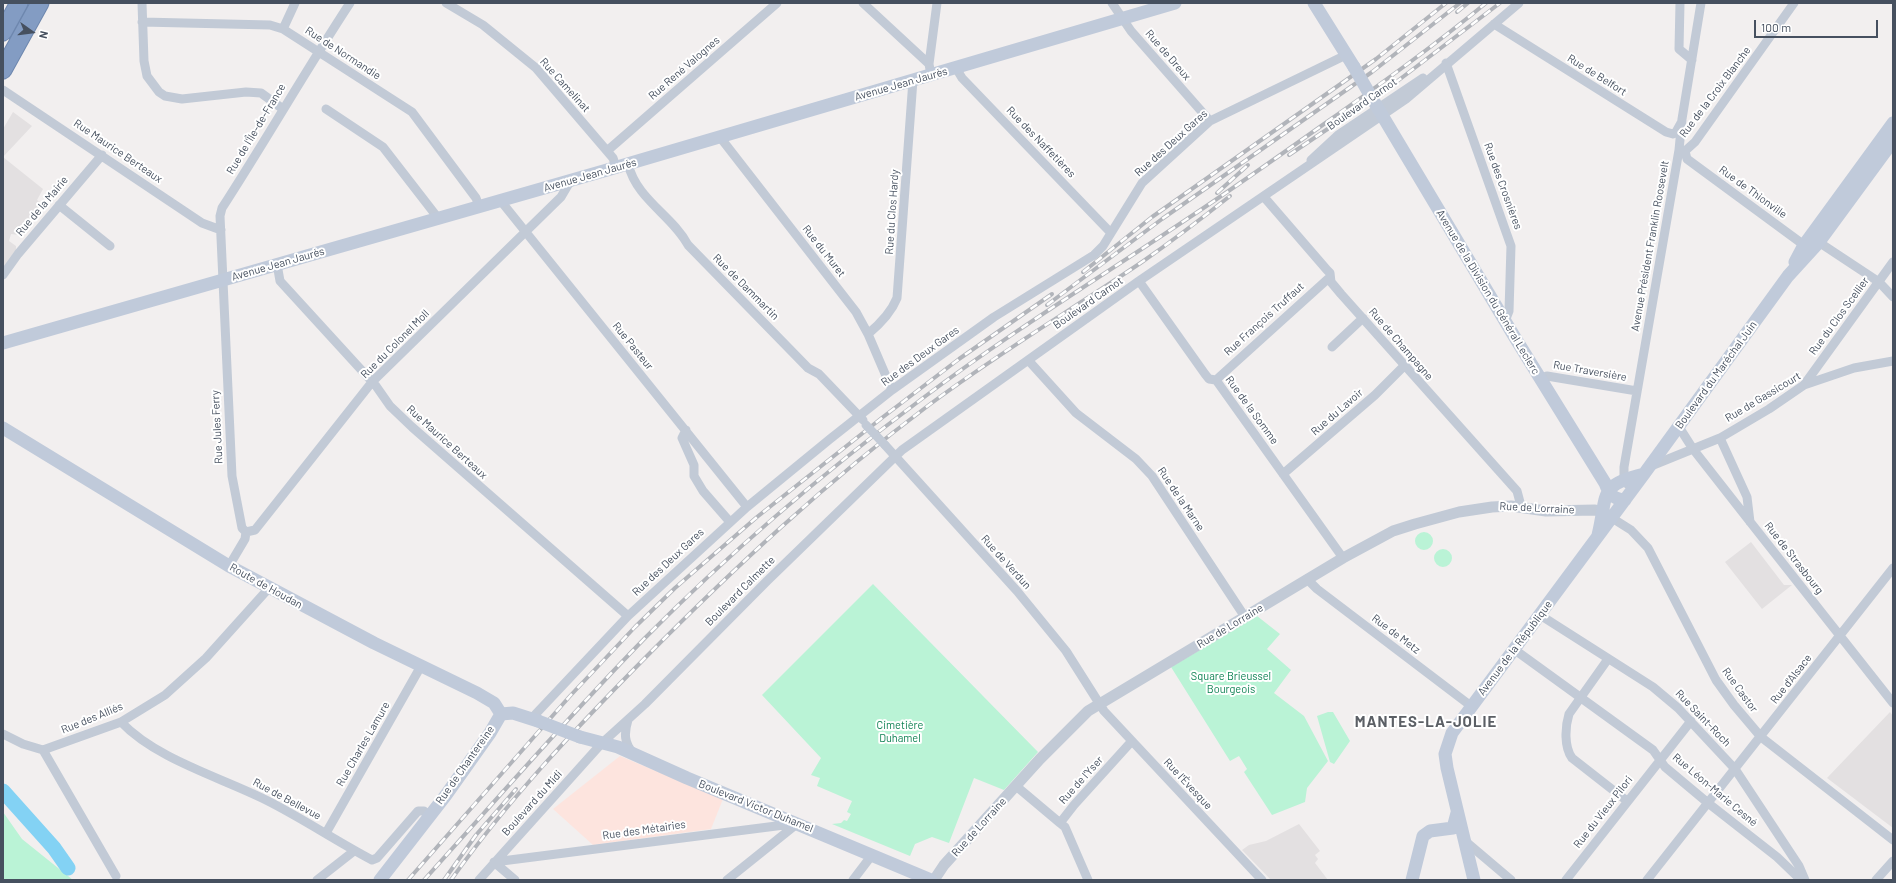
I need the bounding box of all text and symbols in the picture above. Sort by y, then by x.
north arrow [12,12,52,52]
scale bar [1756,12,1880,38]
text: 100 m [1761,20,1791,34]
street label: Rue de Normandie [303,24,383,82]
street label: Rue de Dreux [1143,27,1193,83]
text: N [37,30,51,40]
street label: Rue René Valognes [646,33,722,103]
street label: Rue de la Croix Blanche [1677,44,1753,140]
street label: Rue de Belfort [1565,51,1629,99]
street label: Rue Camelinat [537,55,593,115]
street label: Avenue Jean Jaurès [853,64,949,104]
street label: Boulevard Carnot [1325,75,1399,133]
street label: Rue de l'Île-de-France [224,81,288,177]
street label: Rue des Naffetières [1004,104,1078,180]
street label: Rue des Deux Gares [1132,107,1210,179]
street label: Rue Maurice Berteaux [71,116,165,186]
street label: Rue des Crosnières [1481,141,1525,231]
street label: Avenue Jean Jaurès [542,155,638,195]
street label: Avenue Président Franklin Roosevelt [1628,160,1672,332]
street label: Rue de Thionville [1717,163,1789,221]
street label: Rue du Clos Hardy [882,169,902,255]
street label: Rue de la Mairie [13,173,71,239]
street label: Avenue de la Division du Général Leclerc [1433,207,1543,377]
street label: Rue du Muret [800,222,848,280]
street label: Avenue Jean Jaurès [230,244,326,284]
street label: Rue de Dammartin [710,251,782,323]
street label: Boulevard Carnot [1051,274,1125,332]
street label: Rue du Clos Scellier [1806,274,1872,358]
street label: Rue François Truffaut [1221,280,1307,358]
street label: Rue de Champagne [1366,305,1436,383]
street label: Rue du Colonel Moll [358,307,432,381]
street label: Boulevard du Maréchal Juin [1672,318,1760,432]
street label: Rue Pasteur [610,319,656,373]
street label: Rue des Deux Gares [878,323,962,389]
street label: Rue Traversière [1552,358,1628,384]
street label: Rue de Gassicourt [1723,369,1803,425]
street label: Rue de la Somme [1223,373,1281,447]
street label: Rue du Lavoir [1308,386,1366,438]
street label: Rue Jules Ferry [208,390,226,464]
street label: Rue Maurice Berteaux [404,402,490,482]
street label: Rue de la Marne [1155,465,1207,533]
street label: Rue de Lorraine [1499,499,1575,517]
street label: Rue de Strasbourg [1762,519,1826,597]
street label: Rue des Deux Gares [629,525,707,599]
street label: Rue de Verdun [978,532,1034,592]
street label: Boulevard Calmette [702,553,778,629]
street label: Route de Houdan [227,561,305,611]
street label: Avenue de la République [1475,598,1555,698]
street label: Rue de Lorraine [1194,601,1266,651]
street label: Rue de Metz [1369,611,1423,657]
street label: Rue d'Alsace [1768,652,1814,706]
street label: Rue Castor [1719,665,1761,715]
park label: Square Brieussel Bourgeois [1191,669,1271,695]
street label: Rue Saint-Roch [1673,687,1733,749]
street label: Rue Charles Lamure [333,699,393,789]
street label: Rue des Alliés [59,700,125,736]
district label: MANTES-LA-JOLIE [1355,713,1497,731]
park label: Cimetière Duhamel [877,718,923,744]
street label: Rue de Chantereine [433,723,497,807]
street label: Rue Léon-Marie Cesné [1670,751,1760,829]
street label: Rue de l'Yser [1056,753,1106,807]
street label: Rue l'Évesque [1161,756,1215,812]
street label: Boulevard du Midi [499,768,565,838]
street label: Rue du Vieux Pilori [1571,773,1635,851]
street label: Rue de Bellevue [251,776,323,822]
street label: Boulevard Victor Duhamel [697,777,815,835]
street label: Rue de Lorraine [949,795,1009,859]
street label: Rue des Métairies [602,818,686,842]

